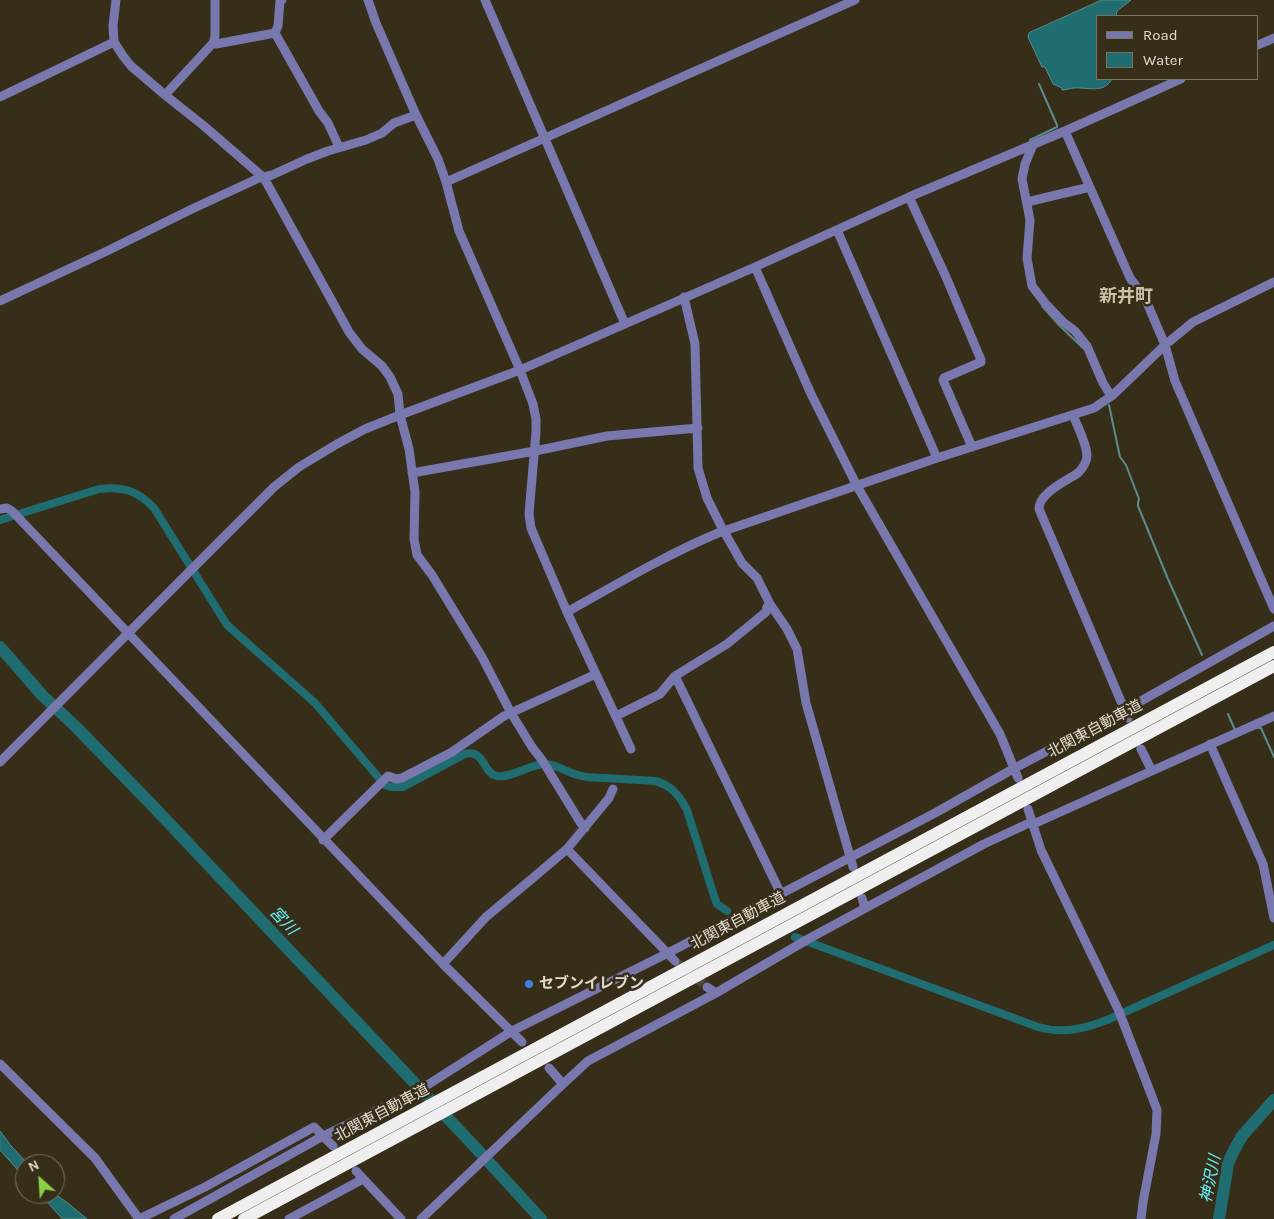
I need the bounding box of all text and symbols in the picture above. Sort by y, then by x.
legend [1096,15,1259,80]
text: Road [1143,26,1178,44]
text: Water [1143,51,1183,69]
district label: 新井町 [1099,286,1153,308]
street label: 北関東自動車道 [1044,696,1146,762]
street label: 北関東自動車道 [687,888,789,954]
water label: 宮川 [265,903,301,939]
place label: セブンイレブン [539,975,644,993]
marker: セブンイレブン [523,978,535,990]
street label: 北関東自動車道 [331,1080,433,1146]
north arrow [15,1154,65,1204]
water label: 神沢川 [1197,1154,1225,1204]
text: N [25,1156,42,1176]

